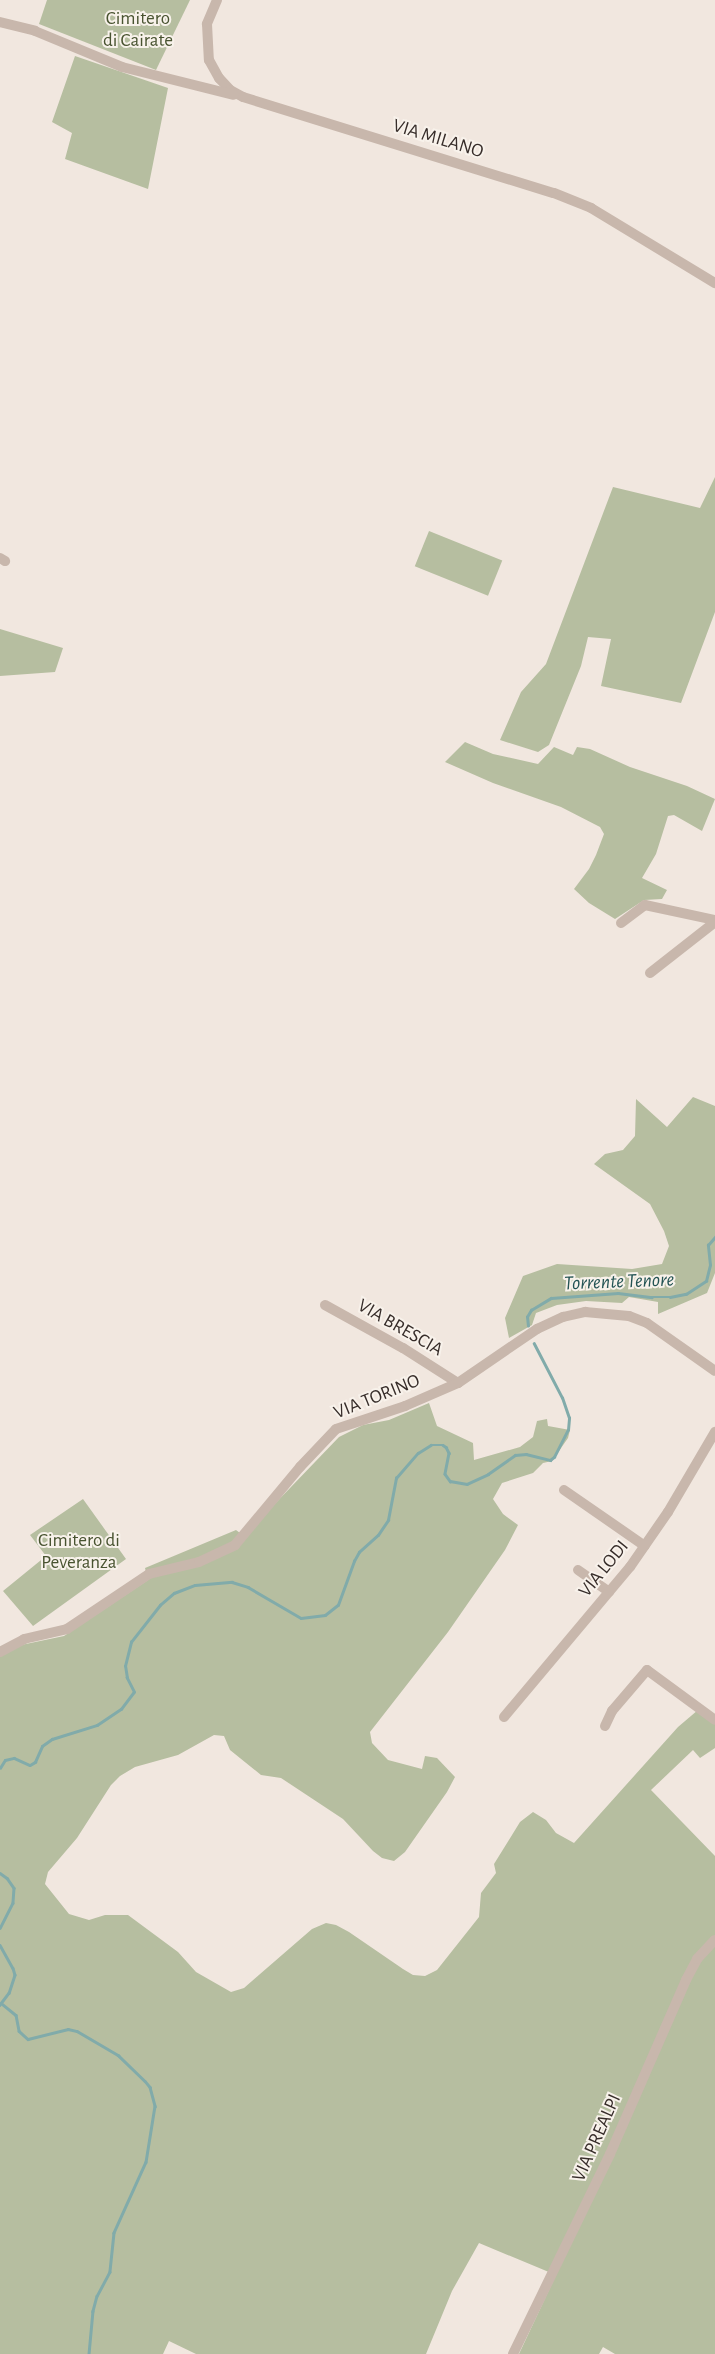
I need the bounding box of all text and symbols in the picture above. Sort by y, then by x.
park label: Cimitero di Cairate [103,8,173,52]
street label: VIA MILANO [390,114,486,164]
water label: Torrente Tenore [564,1268,674,1296]
street label: VIA BRESCIA [353,1294,447,1362]
street label: VIA TORINO [331,1369,423,1425]
park label: Cimitero di Peveranza [38,1530,120,1574]
street label: VIA LODI [574,1536,634,1602]
street label: VIA PREALPI [568,2091,626,2185]

